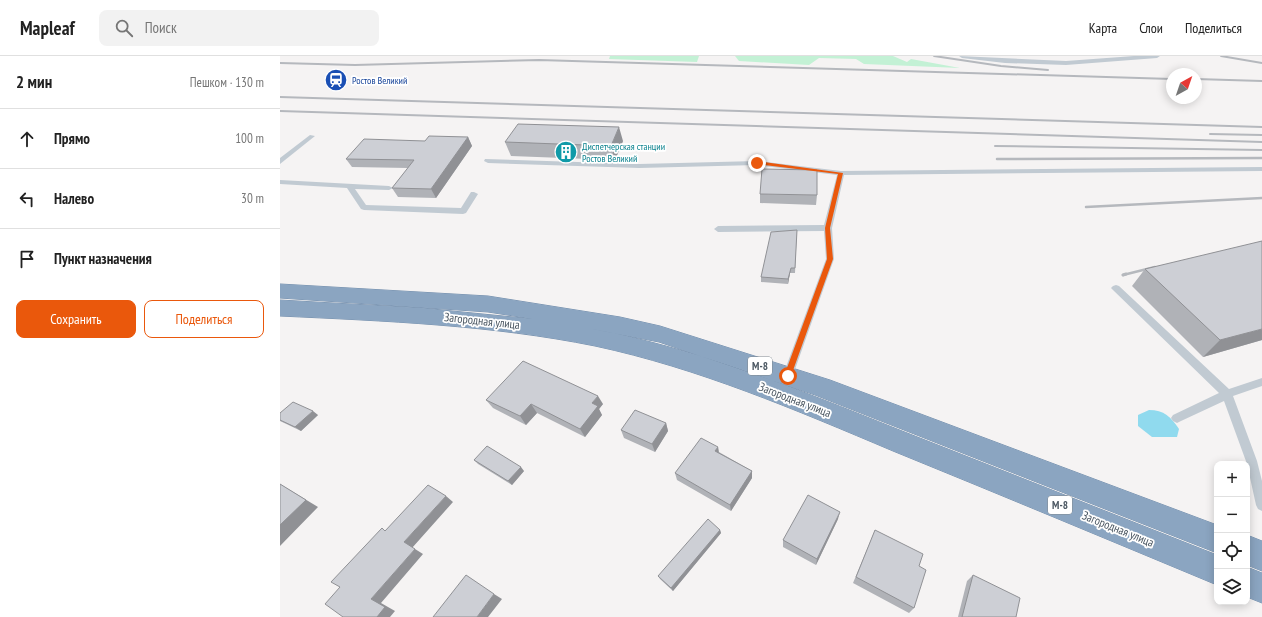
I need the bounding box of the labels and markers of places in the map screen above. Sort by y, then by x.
station icon: Ростов Великий [323,67,349,93]
place label: Ростов Великий [352,74,407,87]
building icon: Диспетчерская станции Ростов Великий [553,139,579,165]
place label: Диспетчерская станции Ростов Великий [582,140,665,165]

